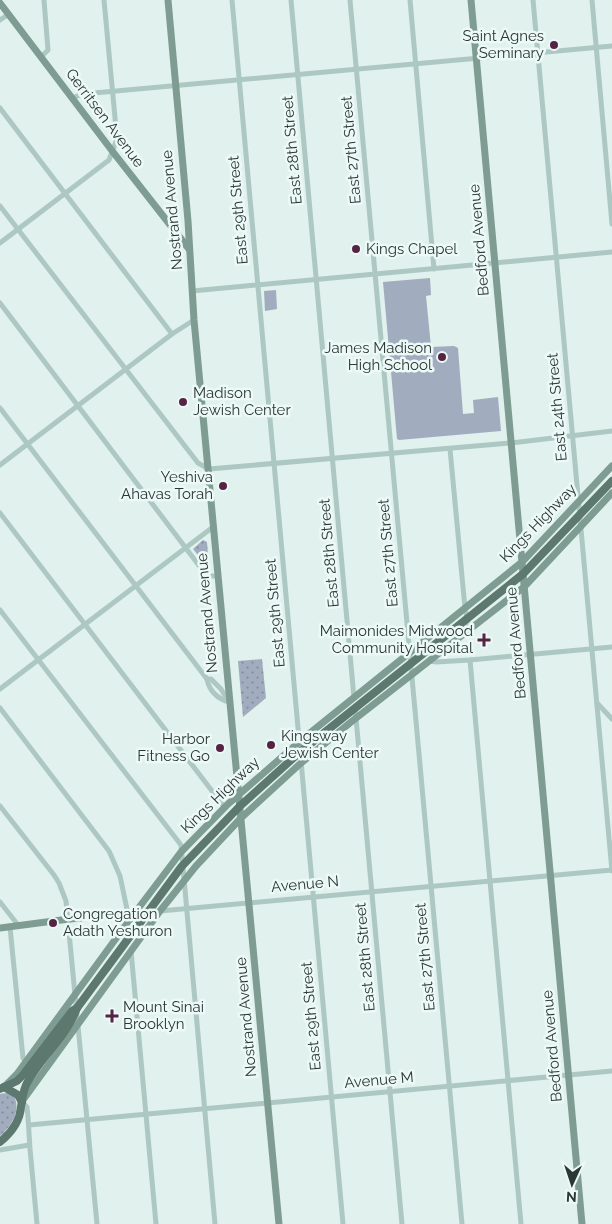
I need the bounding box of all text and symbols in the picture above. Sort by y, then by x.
place label: Saint Agnes Seminary [462,27,544,62]
marker: Saint Agnes Seminary [548,39,560,51]
street label: Gerritsen Avenue [62,65,148,171]
street label: East 28th Street [278,95,306,205]
street label: East 27th Street [337,95,365,205]
street label: Nostrand Avenue [158,149,186,271]
street label: East 29th Street [224,155,252,265]
street label: Bedford Avenue [465,183,493,297]
place label: Kings Chapel [366,240,458,258]
marker: Kings Chapel [350,243,362,255]
place label: James Madison High School [324,339,433,374]
marker: James Madison High School [436,351,448,363]
street label: East 24th Street [543,352,571,462]
place label: Madison Jewish Center [193,384,291,419]
marker: Madison Jewish Center [177,396,189,408]
place label: Yeshiva Ahavas Torah [121,468,213,503]
marker: Yeshiva Ahavas Torah [217,480,229,492]
street label: Kings Highway [496,480,580,566]
street label: East 28th Street [315,498,343,608]
street label: East 27th Street [374,498,402,608]
street label: Nostrand Avenue [193,552,221,674]
street label: East 29th Street [261,558,289,668]
street label: Bedford Avenue [502,586,530,700]
place label: Maimonides Midwood Community Hospital [320,622,474,657]
marker: Maimonides Midwood Community Hospital [477,633,491,647]
place label: Kingsway Jewish Center [281,727,379,762]
place label: Harbor Fitness Go [137,730,211,765]
marker: Kingsway Jewish Center [265,739,277,751]
marker: Harbor Fitness Go [214,742,226,754]
street label: Kings Highway [177,753,263,837]
street label: Avenue N [270,872,340,896]
street label: East 28th Street [351,902,379,1012]
street label: East 27th Street [411,902,439,1012]
place label: Congregation Adath Yeshuron [63,905,172,940]
marker: Congregation Adath Yeshuron [47,917,59,929]
street label: Nostrand Avenue [232,956,260,1078]
street label: East 29th Street [297,961,325,1071]
street label: Bedford Avenue [538,989,566,1103]
place label: Mount Sinai Brooklyn [123,998,204,1033]
marker: Mount Sinai Brooklyn [105,1009,119,1023]
street label: Avenue M [344,1068,414,1092]
north arrow [547,1159,597,1209]
text: N [566,1189,577,1205]

